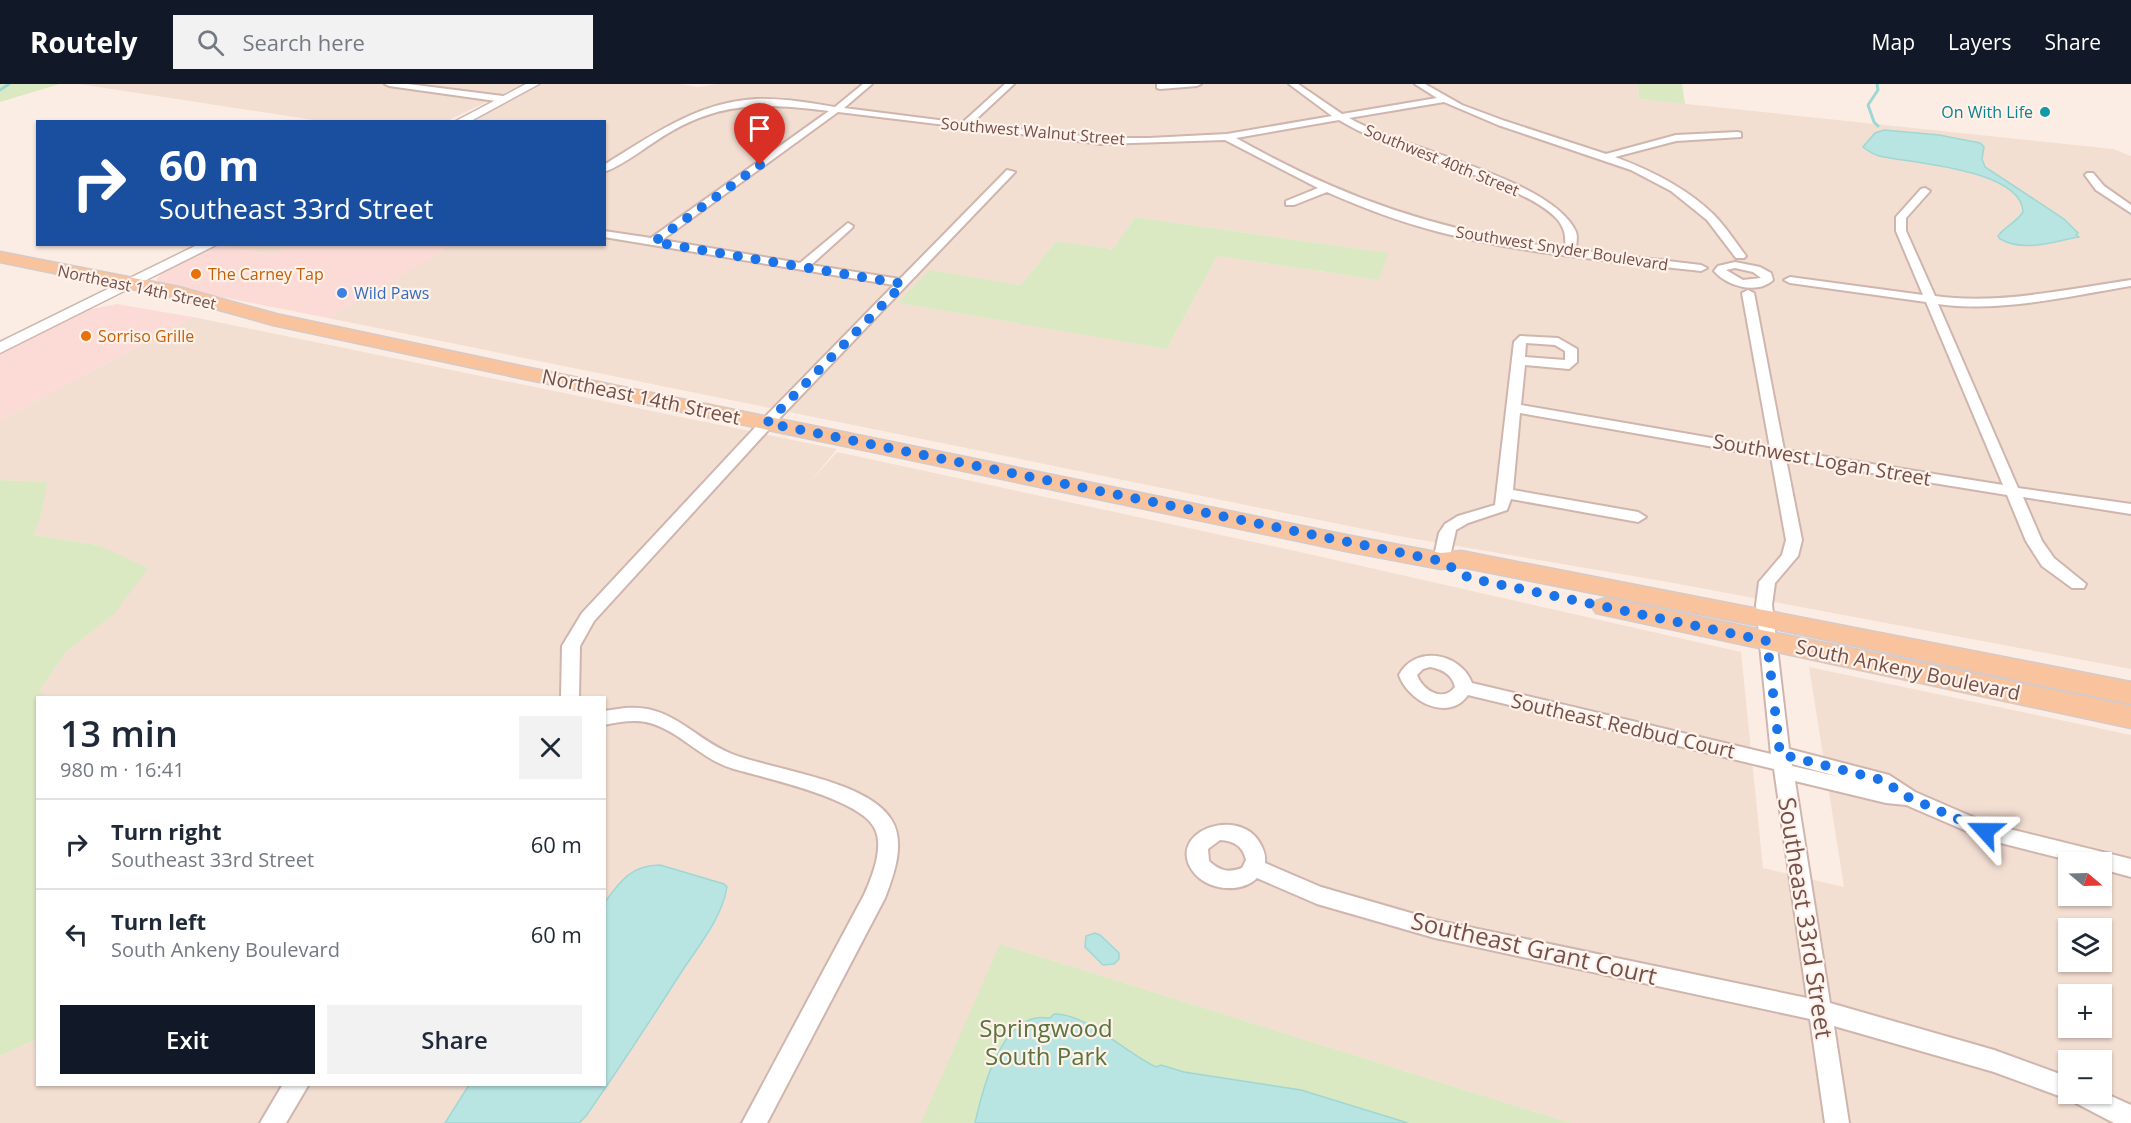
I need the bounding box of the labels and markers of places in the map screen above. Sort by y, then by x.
place label: On With Life [1941,101,2033,123]
pin [734,103,785,165]
marker: On With Life [2038,105,2052,119]
place label: The Carney Tap [208,263,324,285]
marker: The Carney Tap [189,267,203,281]
place label: Wild Paws [354,282,429,304]
marker: Wild Paws [335,286,349,300]
place label: Sorriso Grille [98,325,194,347]
marker: Sorriso Grille [79,329,93,343]

